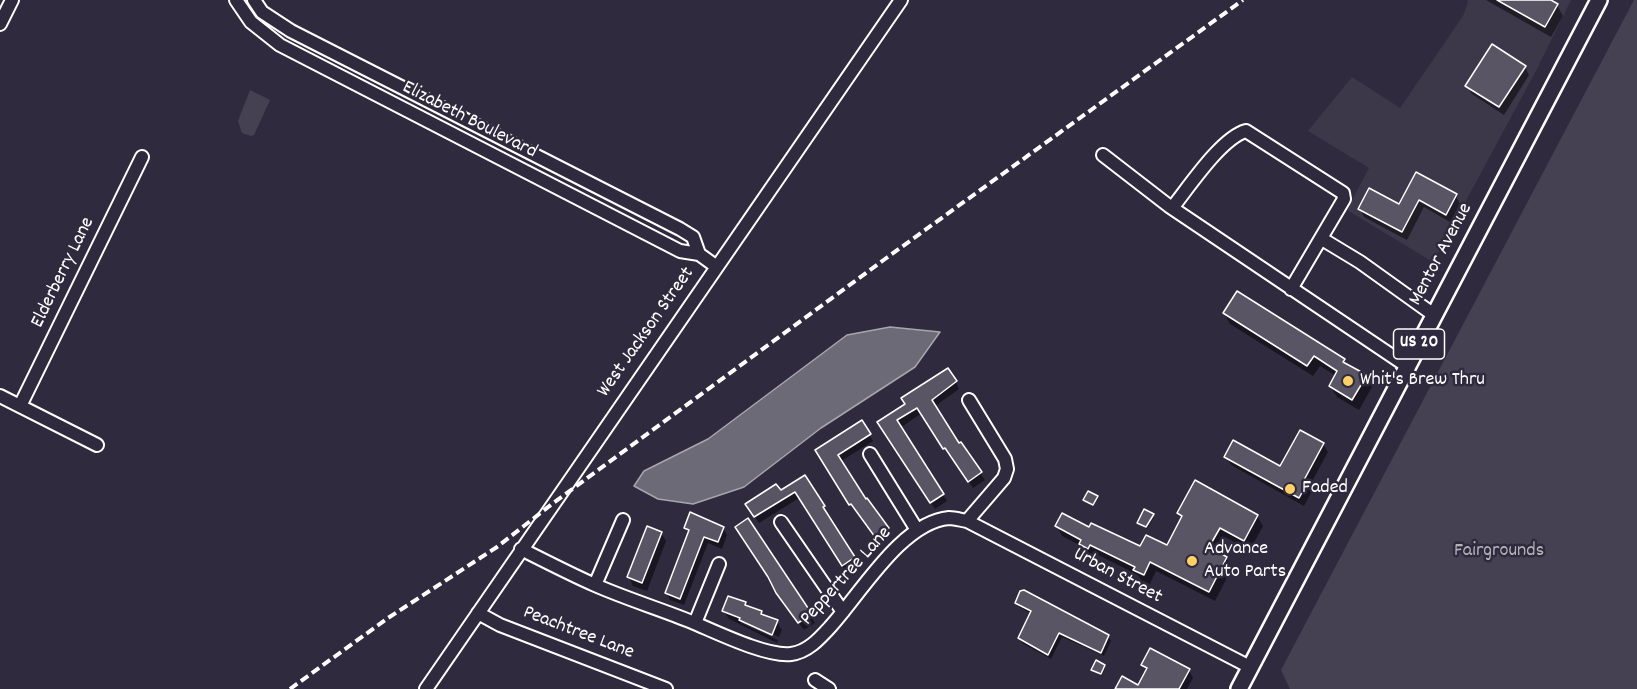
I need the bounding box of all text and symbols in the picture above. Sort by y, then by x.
street label: Elizabeth Boulevard [398,77,540,165]
street label: Mentor Avenue [1405,200,1479,310]
street label: Elderberry Lane [27,214,101,332]
street label: West Jackson Street [593,263,701,403]
road number: US 20 [1394,329,1444,359]
place label: Whit's Brew Thru [1360,369,1485,393]
marker: Whit's Brew Thru [1341,374,1355,388]
place label: Faded [1302,477,1348,501]
marker: Faded [1283,482,1297,496]
street label: Peppertree Lane [796,522,898,632]
place label: Advance Auto Parts [1204,538,1286,585]
park label: Fairgrounds [1454,540,1544,564]
street label: Urban Street [1068,544,1166,610]
marker: Advance Auto Parts [1185,554,1199,568]
street label: Peachtree Lane [519,602,637,666]

